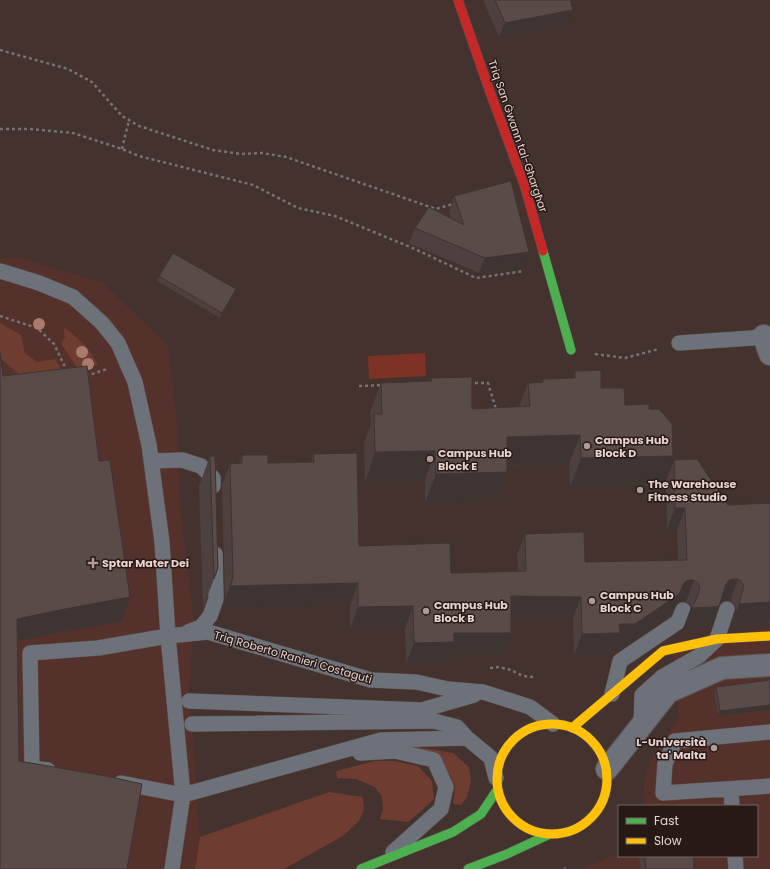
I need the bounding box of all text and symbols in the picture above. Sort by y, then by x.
street label: Triq San Ġwann tal-Għargħar [484,57,552,215]
place label: Campus Hub Block D [595,432,669,461]
marker: Campus Hub Block D [582,441,592,451]
place label: Campus Hub Block E [438,445,512,474]
marker: Campus Hub Block E [425,454,435,464]
place label: The Warehouse Fitness Studio [648,476,737,505]
marker: The Warehouse Fitness Studio [635,485,645,495]
place label: Sptar Mater Dei [102,555,189,571]
marker: Sptar Mater Dei [87,557,99,569]
place label: Campus Hub Block C [600,587,674,616]
marker: Campus Hub Block C [587,596,597,606]
place label: Campus Hub Block B [434,597,508,626]
marker: Campus Hub Block B [421,606,431,616]
street label: Triq Roberto Ranieri Costaguti [212,627,374,687]
place label: L-Università ta' Malta [636,734,706,763]
marker: L-Università ta' Malta [709,743,719,753]
legend [618,805,758,857]
text: Fast [654,812,679,829]
text: Slow [654,832,682,849]

